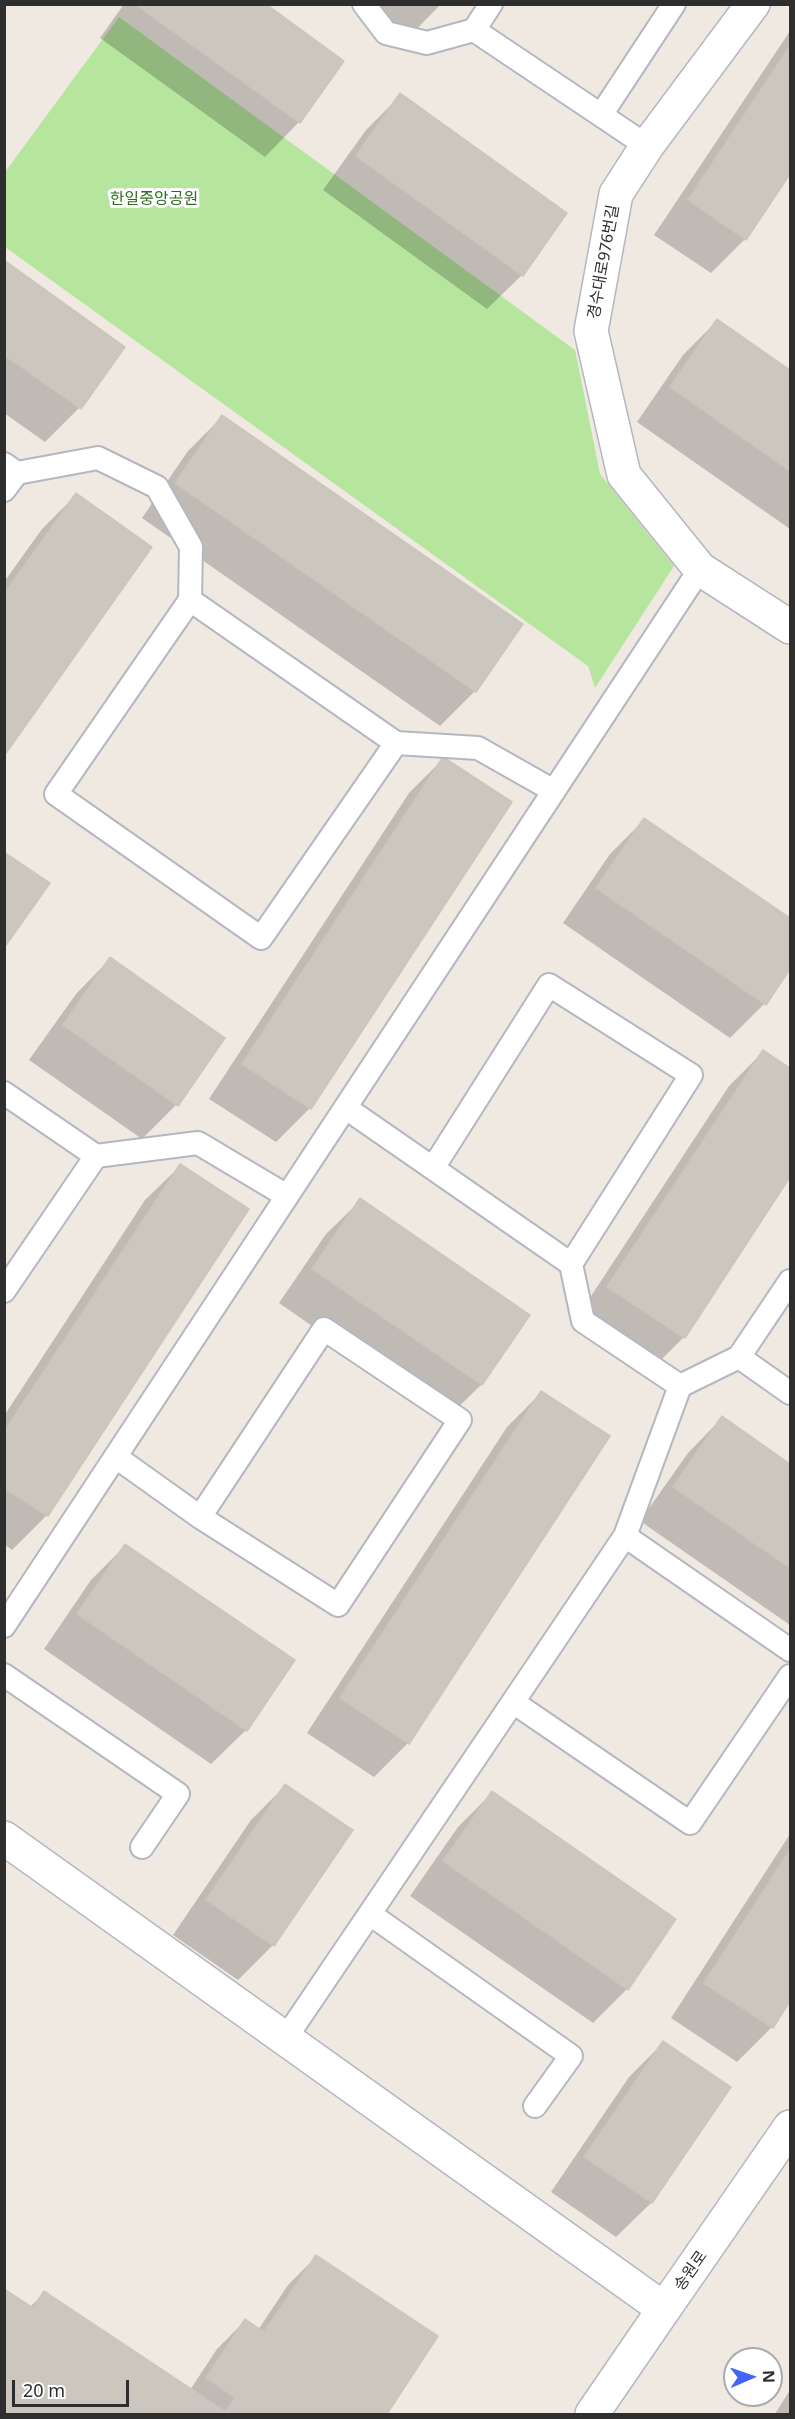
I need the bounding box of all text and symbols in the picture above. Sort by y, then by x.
park label: 한일중앙공원 [110,189,198,209]
street label: 경수대로976번길 [584,203,624,321]
street label: 송원로 [670,2247,712,2295]
north arrow [723,2347,783,2407]
scale bar [15,2368,132,2406]
text: N [758,2370,780,2383]
text: 20 m [23,2378,65,2402]

